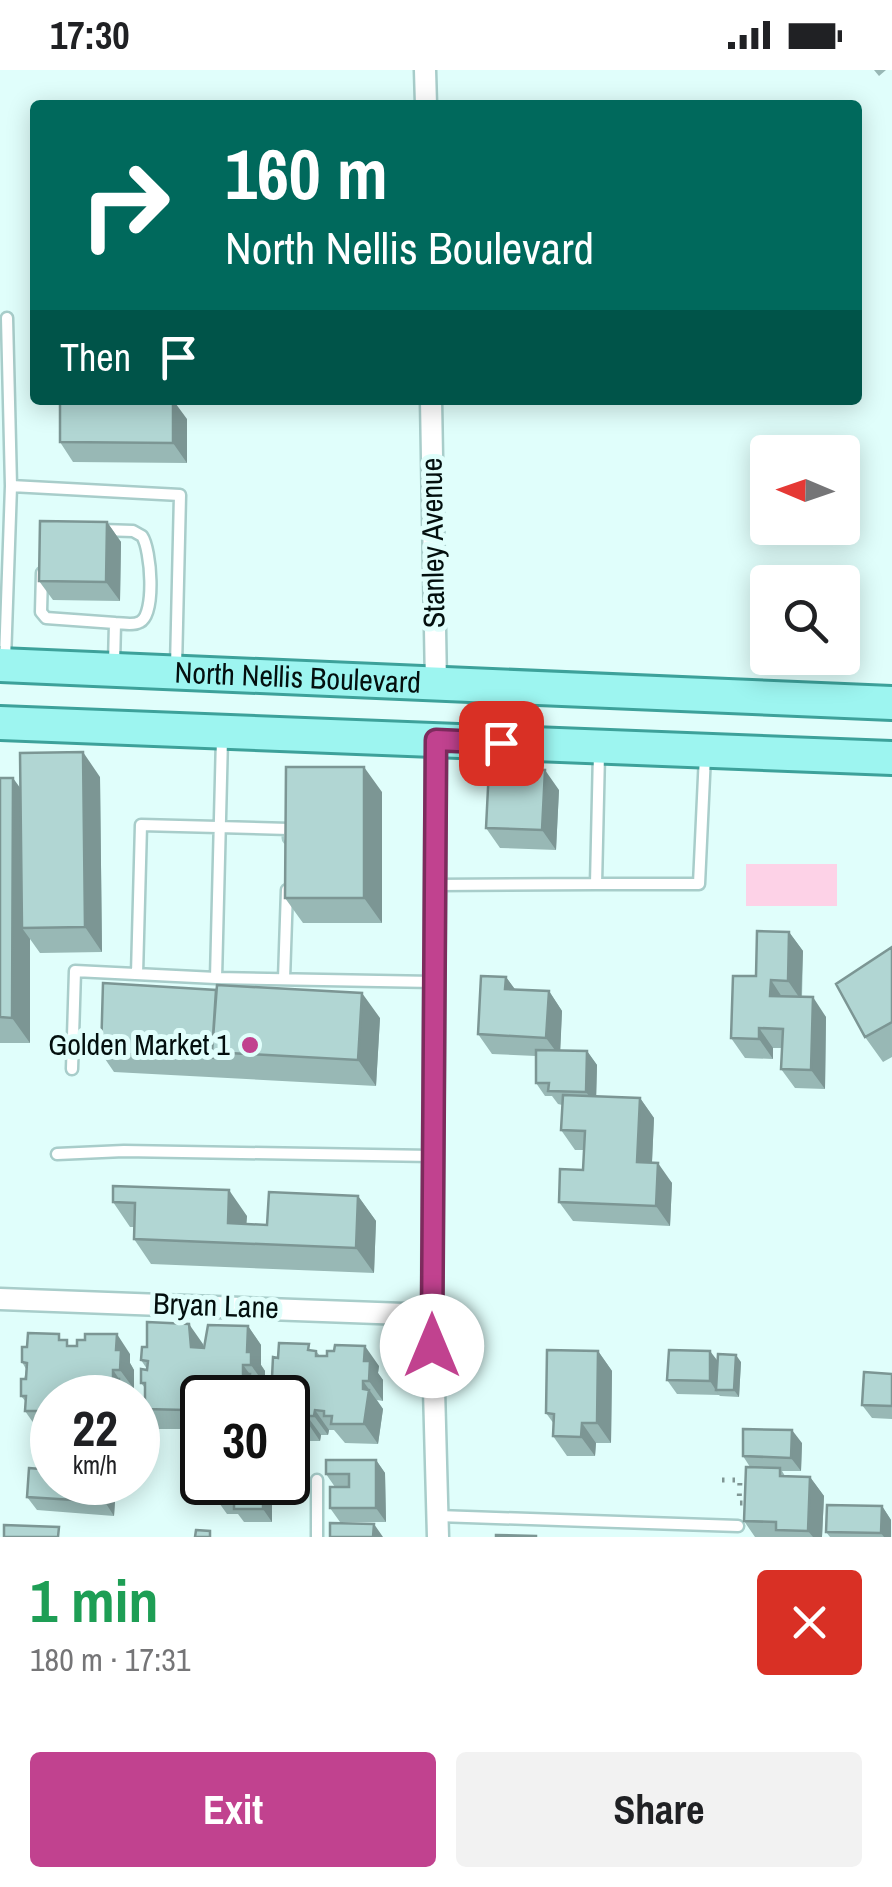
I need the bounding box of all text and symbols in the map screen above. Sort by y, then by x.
text: 17:30 [50,10,130,61]
text: 160 m [225,127,388,221]
icon: right [60,140,190,270]
text: North Nellis Boulevard [225,217,594,278]
icon: arrive [151,330,206,385]
text: Then [60,332,131,383]
north arrow [750,435,860,545]
map controls [750,435,860,675]
street label: Stanley Avenue [411,457,453,629]
button: search [750,565,860,675]
street label: North Nellis Boulevard [174,651,422,702]
pin [459,701,544,786]
icon: arrive [474,716,529,771]
place label: Golden Market 1 [48,1024,230,1064]
marker: Golden Market 1 [239,1034,261,1056]
street label: Bryan Lane [152,1283,280,1327]
position arrow [380,1294,484,1398]
speed limit sign: 30 [180,1375,310,1505]
text: 22 [72,1394,118,1462]
text: km/h [73,1448,117,1482]
text: 1 min [30,1560,159,1641]
button: close [757,1570,862,1675]
text: 180 m · 17:31 [30,1638,190,1681]
button: Exit [30,1752,436,1867]
button: Share [456,1752,862,1867]

